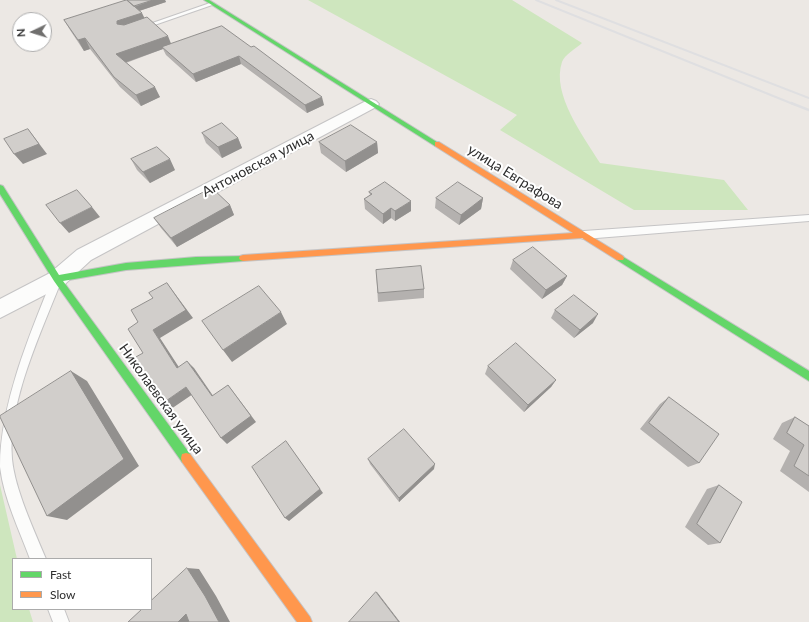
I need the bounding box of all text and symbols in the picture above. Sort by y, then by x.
north arrow [12,12,52,52]
text: N [14,28,27,37]
street label: Антоновская улица [199,127,317,201]
street label: улица Евграфова [464,141,566,213]
street label: Николаевская улица [115,340,207,458]
legend [12,558,152,610]
text: Fast [50,567,71,582]
text: Slow [50,587,75,602]

